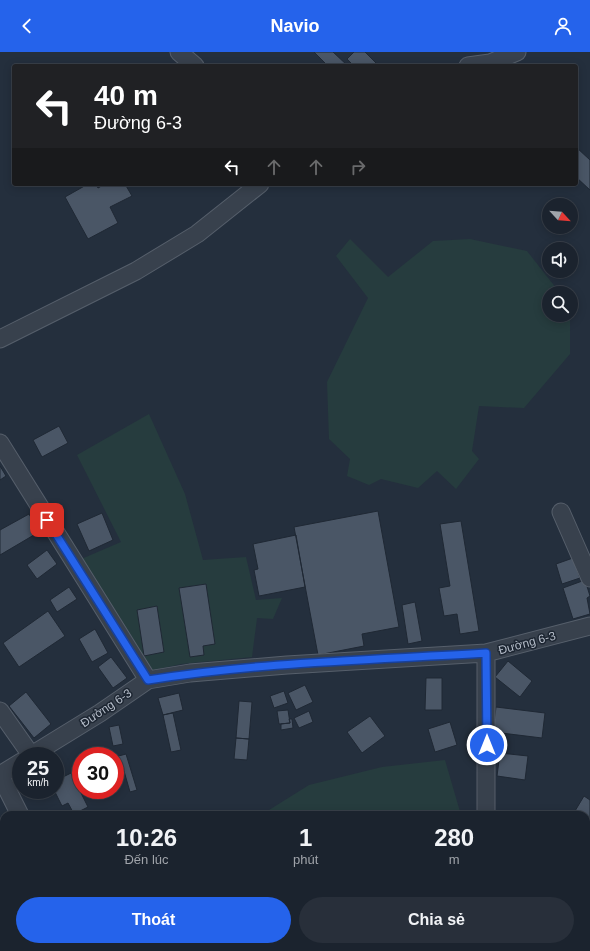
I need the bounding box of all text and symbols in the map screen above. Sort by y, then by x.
icon: back [16,15,38,37]
icon: person [552,15,574,37]
text: Navio [270,16,320,36]
icon: left [28,80,80,132]
text: 40 m [94,80,158,111]
text: Đường 6-3 [94,113,182,133]
icon: left [221,156,243,178]
icon: ahead [263,156,285,178]
icon: ahead [305,156,327,178]
icon: right [347,156,369,178]
north arrow [542,198,578,234]
map controls [542,198,578,322]
button: sound [542,242,578,278]
button: search [542,286,578,322]
pin [30,503,64,537]
icon: arrive [36,509,58,531]
street label: Đường 6-3 [497,629,557,657]
street label: Đường 6-3 [78,686,134,730]
position arrow [466,724,508,766]
speed limit sign: 30 [72,747,124,799]
text: 25 [27,757,49,779]
text: km/h [27,777,49,788]
text: 10:26 [116,824,177,851]
text: 1 [299,824,312,851]
text: 280 [434,824,474,851]
text: Đến lúc [124,852,169,867]
text: phút [293,852,318,867]
text: m [449,852,460,867]
button: Thoát [16,897,291,943]
button: Chia sẻ [299,897,574,943]

